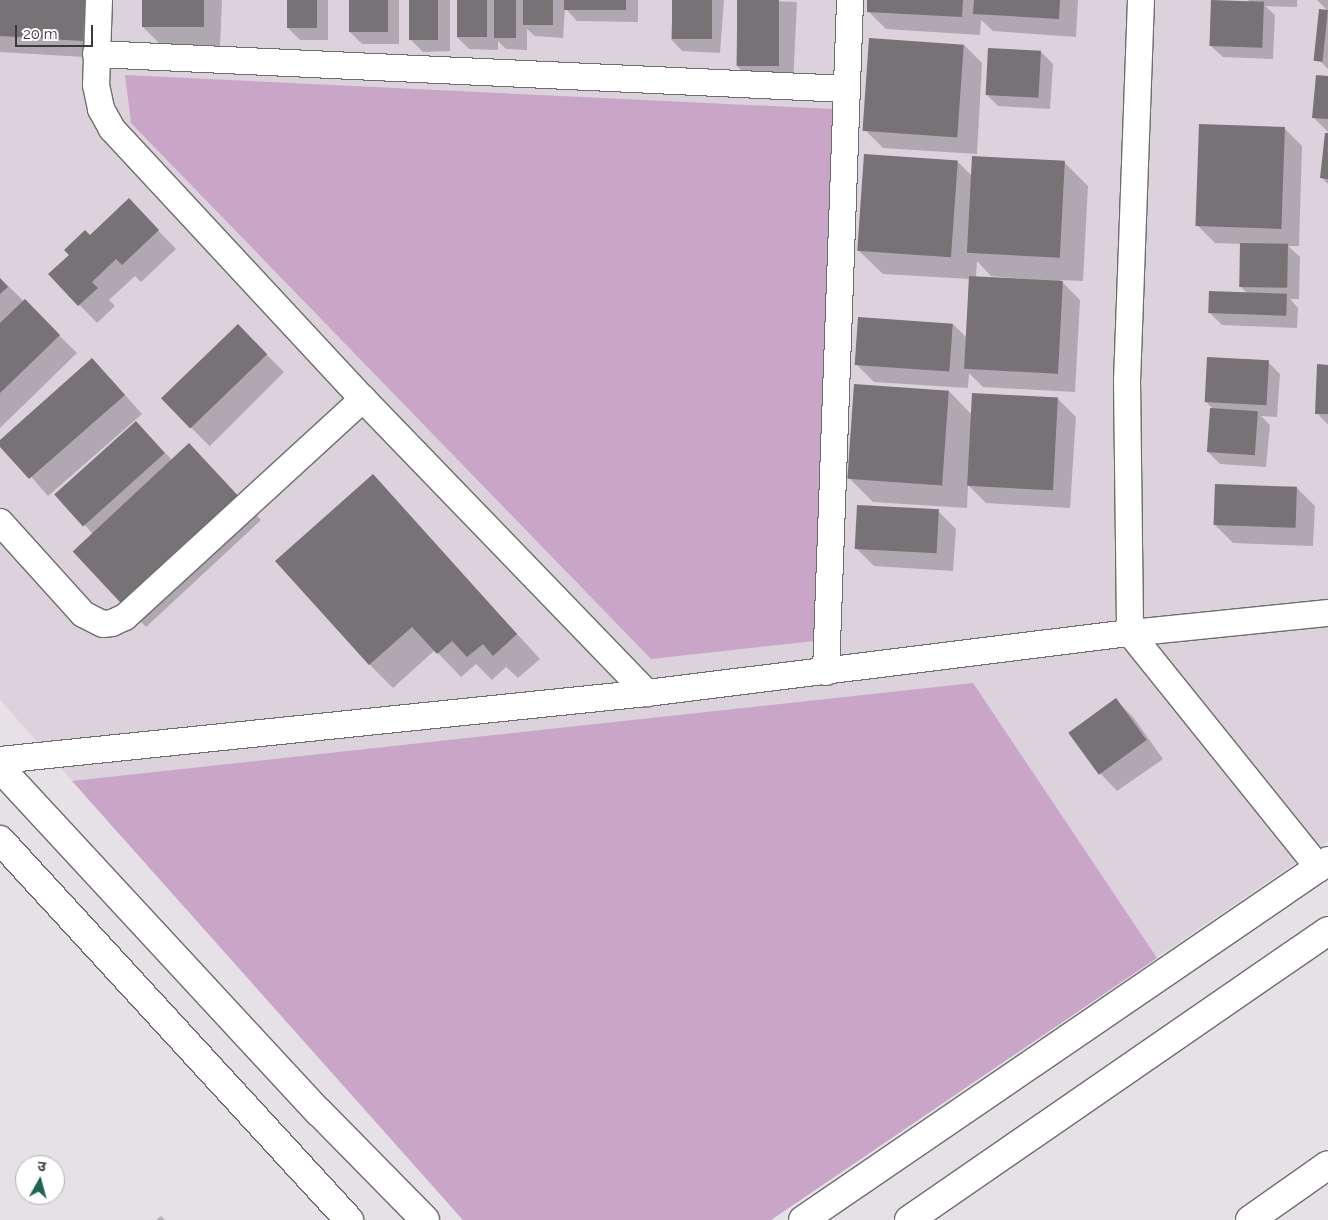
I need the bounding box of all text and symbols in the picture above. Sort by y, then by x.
scale bar [18,15,95,47]
text: 20 m [23,25,58,43]
north arrow [15,1155,65,1205]
text: उ [37,1158,47,1175]

